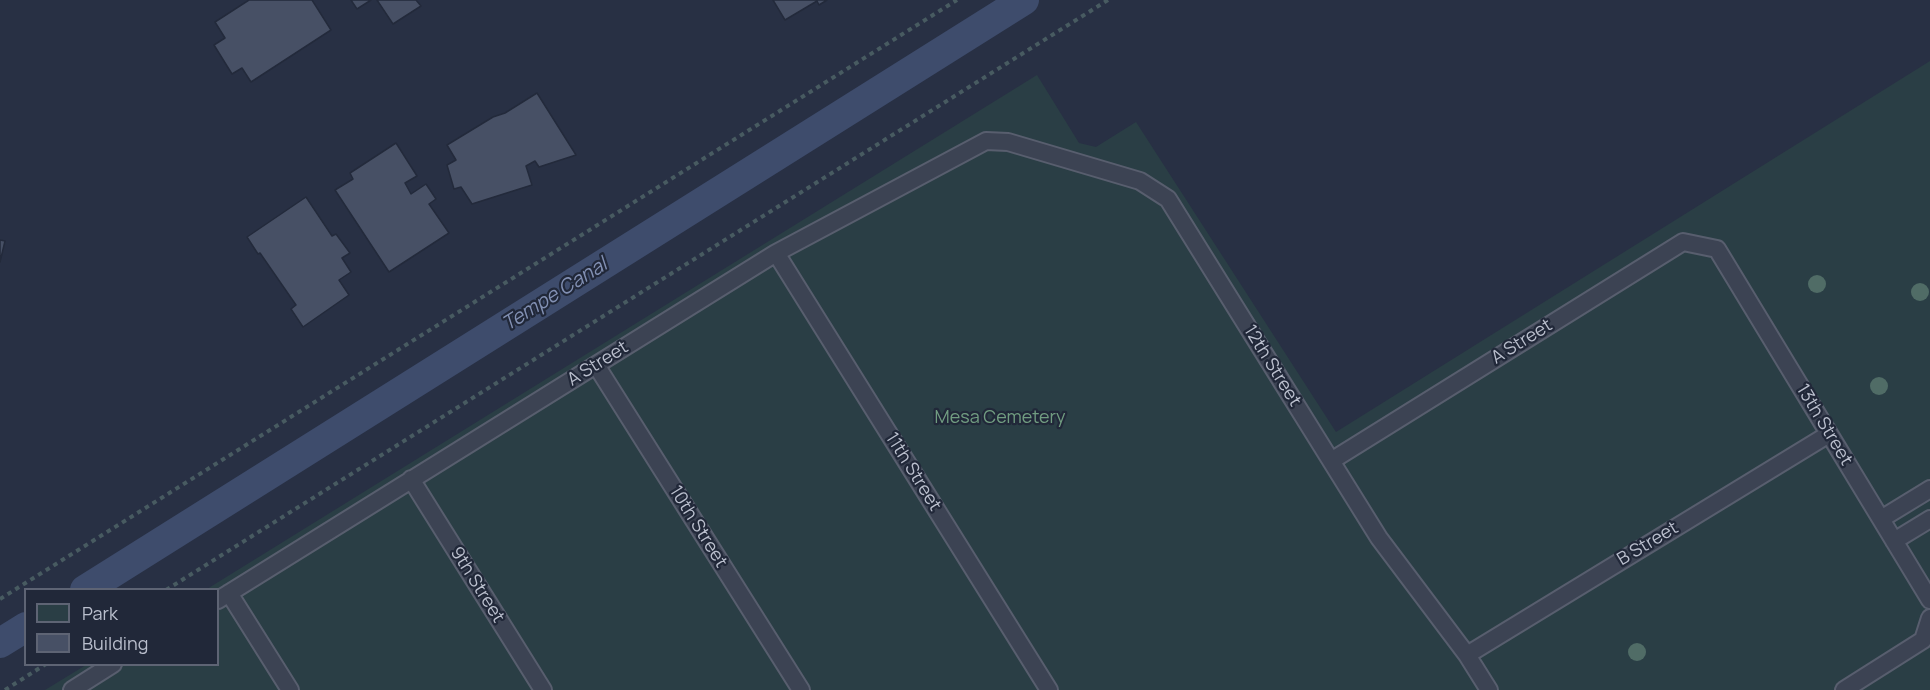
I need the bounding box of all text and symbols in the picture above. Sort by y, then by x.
water label: Tempe Canal [498,253,612,337]
street label: A Street [1487,315,1557,369]
street label: 12th Street [1239,321,1305,411]
street label: A Street [563,337,633,391]
street label: 13th Street [1791,380,1857,470]
park label: Mesa Cemetery [935,407,1065,429]
street label: 11th Street [880,429,946,515]
street label: 10th Street [664,482,732,572]
street label: B Street [1614,517,1682,571]
street label: 9th Street [445,543,509,627]
legend [24,588,219,666]
text: Park [82,601,118,625]
text: Building [82,631,148,655]

